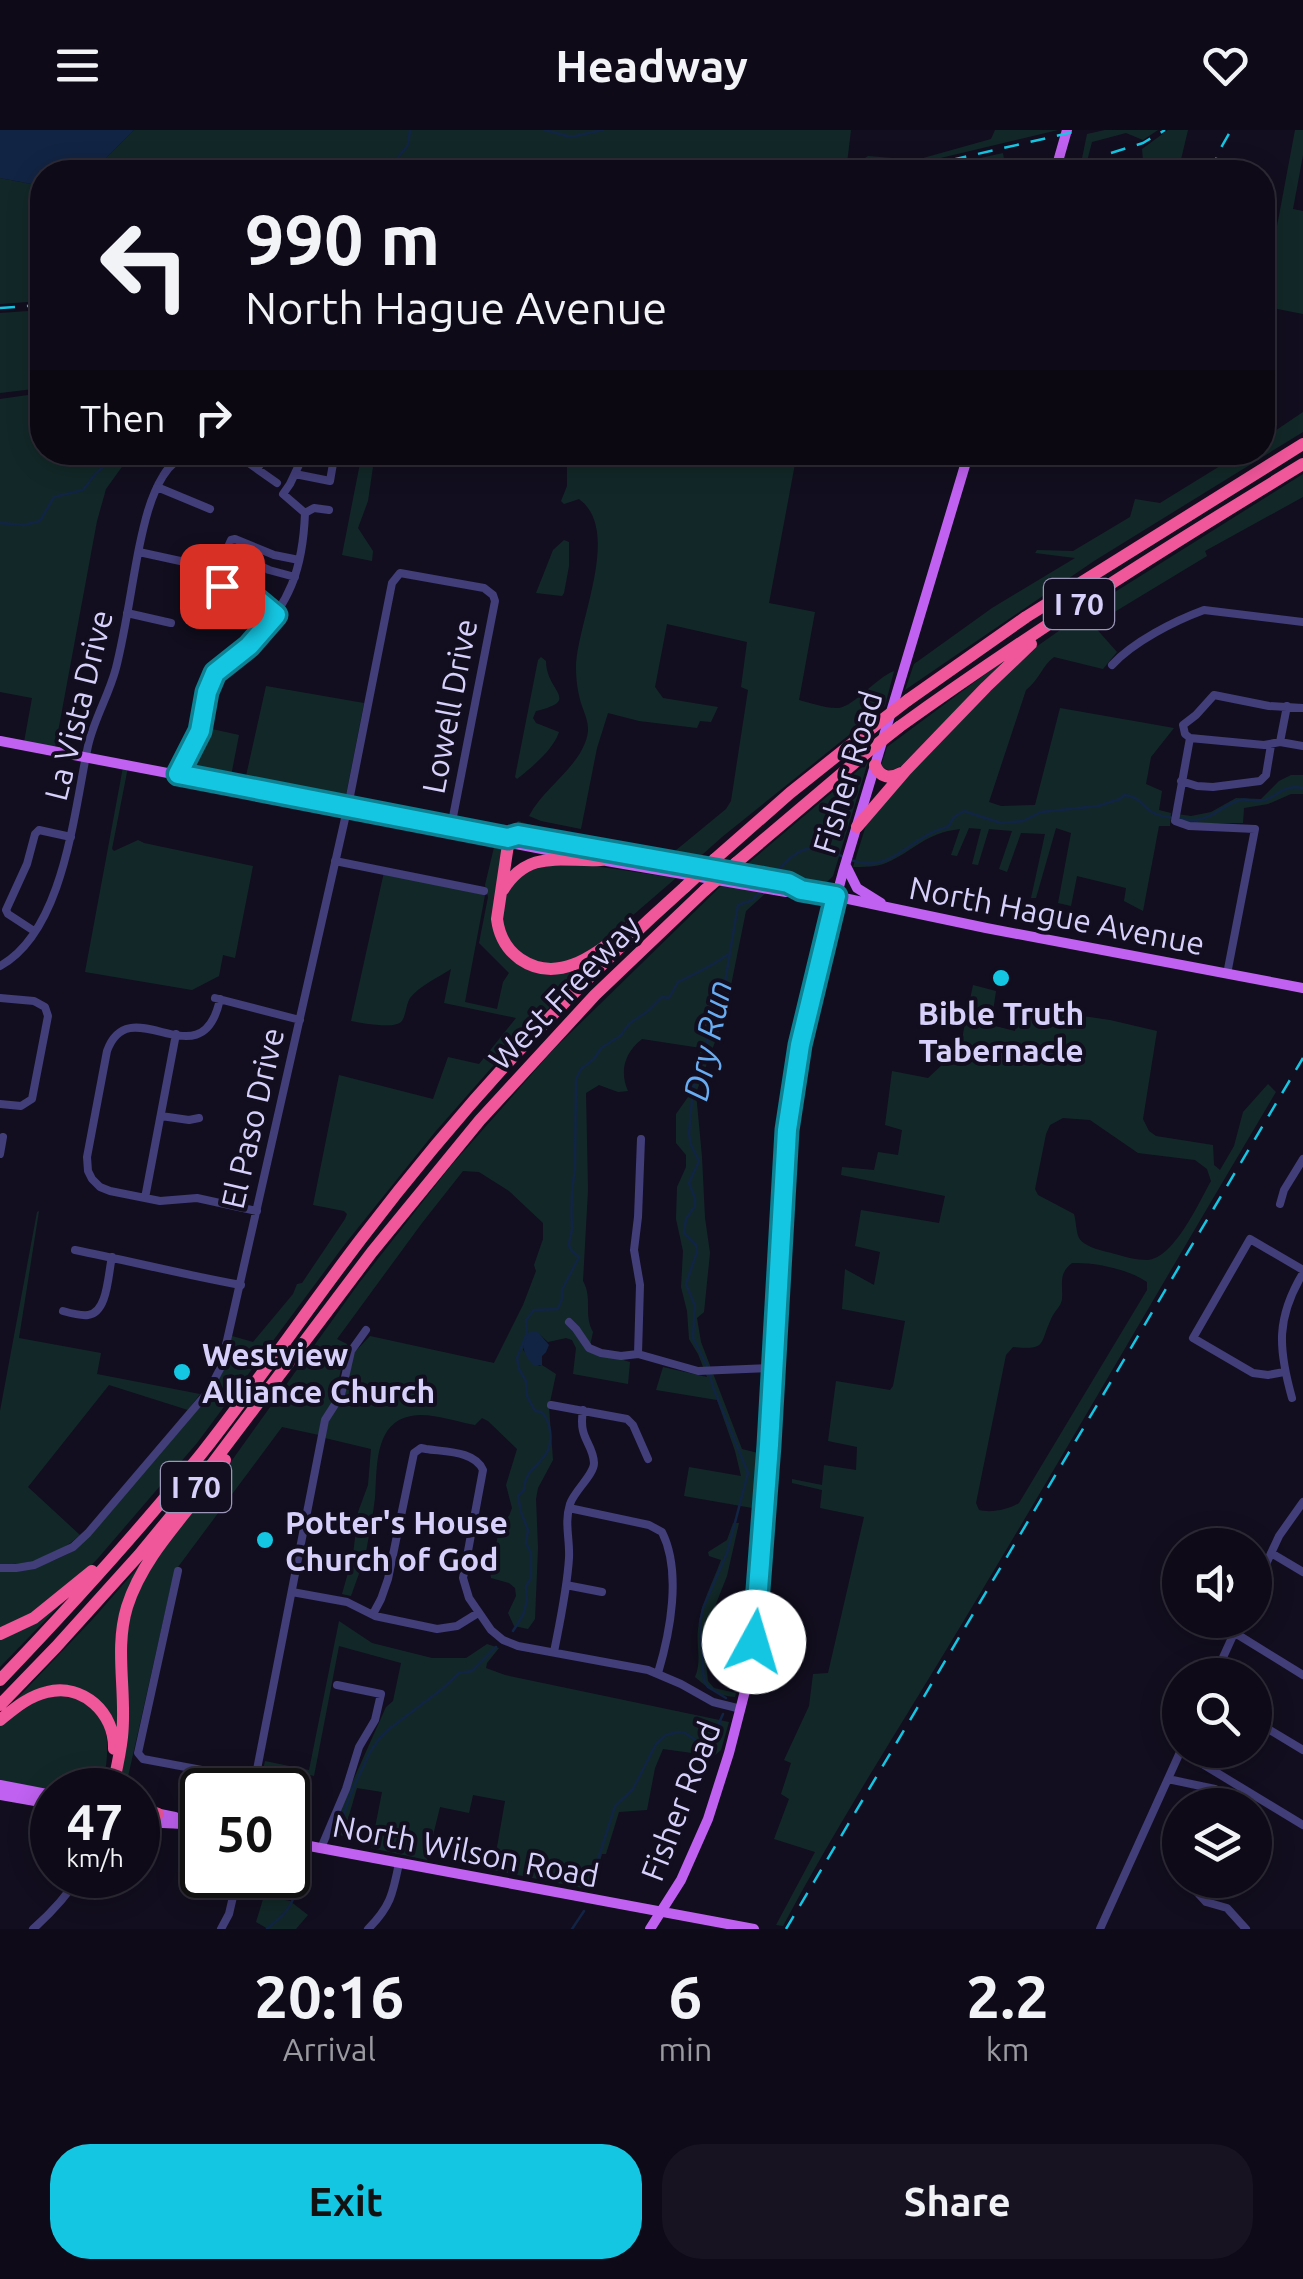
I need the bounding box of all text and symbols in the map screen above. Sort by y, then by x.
icon: menu [50,38,105,93]
icon: heart [1198,38,1253,93]
text: Headway [555,40,748,91]
icon: left [80,200,210,330]
text: 990 m [245,200,440,278]
text: North Hague Avenue [245,282,667,333]
icon: right [186,390,241,445]
text: Then [80,397,166,439]
pin [180,544,265,629]
icon: arrive [195,559,250,614]
road number: I 70 [1044,579,1114,629]
street label: La Vista Drive [37,606,119,804]
street label: Lowell Drive [414,616,484,796]
street label: Fisher Road [805,687,889,857]
street label: North Hague Avenue [906,869,1208,961]
street label: West Freeway [481,907,647,1077]
marker: Bible Truth Tabernacle [990,967,1012,989]
water label: Dry Run [675,976,739,1104]
place label: Bible Truth Tabernacle [918,995,1084,1068]
street label: El Paso Drive [214,1024,290,1212]
place label: Westview Alliance Church [202,1336,435,1409]
marker: Westview Alliance Church [171,1361,193,1383]
road number: I 70 [161,1462,231,1512]
place label: Potter's House Church of God [285,1504,508,1577]
map controls [1162,1528,1272,1898]
button: sound [1162,1528,1272,1638]
marker: Potter's House Church of God [254,1529,276,1551]
position arrow [702,1590,806,1694]
button: search [1162,1658,1272,1768]
street label: Fisher Road [633,1716,727,1886]
speed limit sign: 50 [180,1768,310,1898]
button: layers [1162,1788,1272,1898]
text: 47 [67,1793,123,1849]
street label: North Wilson Road [330,1807,602,1893]
text: km/h [66,1844,124,1872]
text: 20:16 [254,1962,404,2029]
text: 6 [668,1962,702,2029]
text: 2.2 [966,1962,1049,2029]
text: Arrival [283,2031,376,2067]
text: min [659,2031,712,2067]
text: km [986,2031,1029,2067]
button: Exit [50,2144,642,2259]
button: Share [662,2144,1253,2259]

